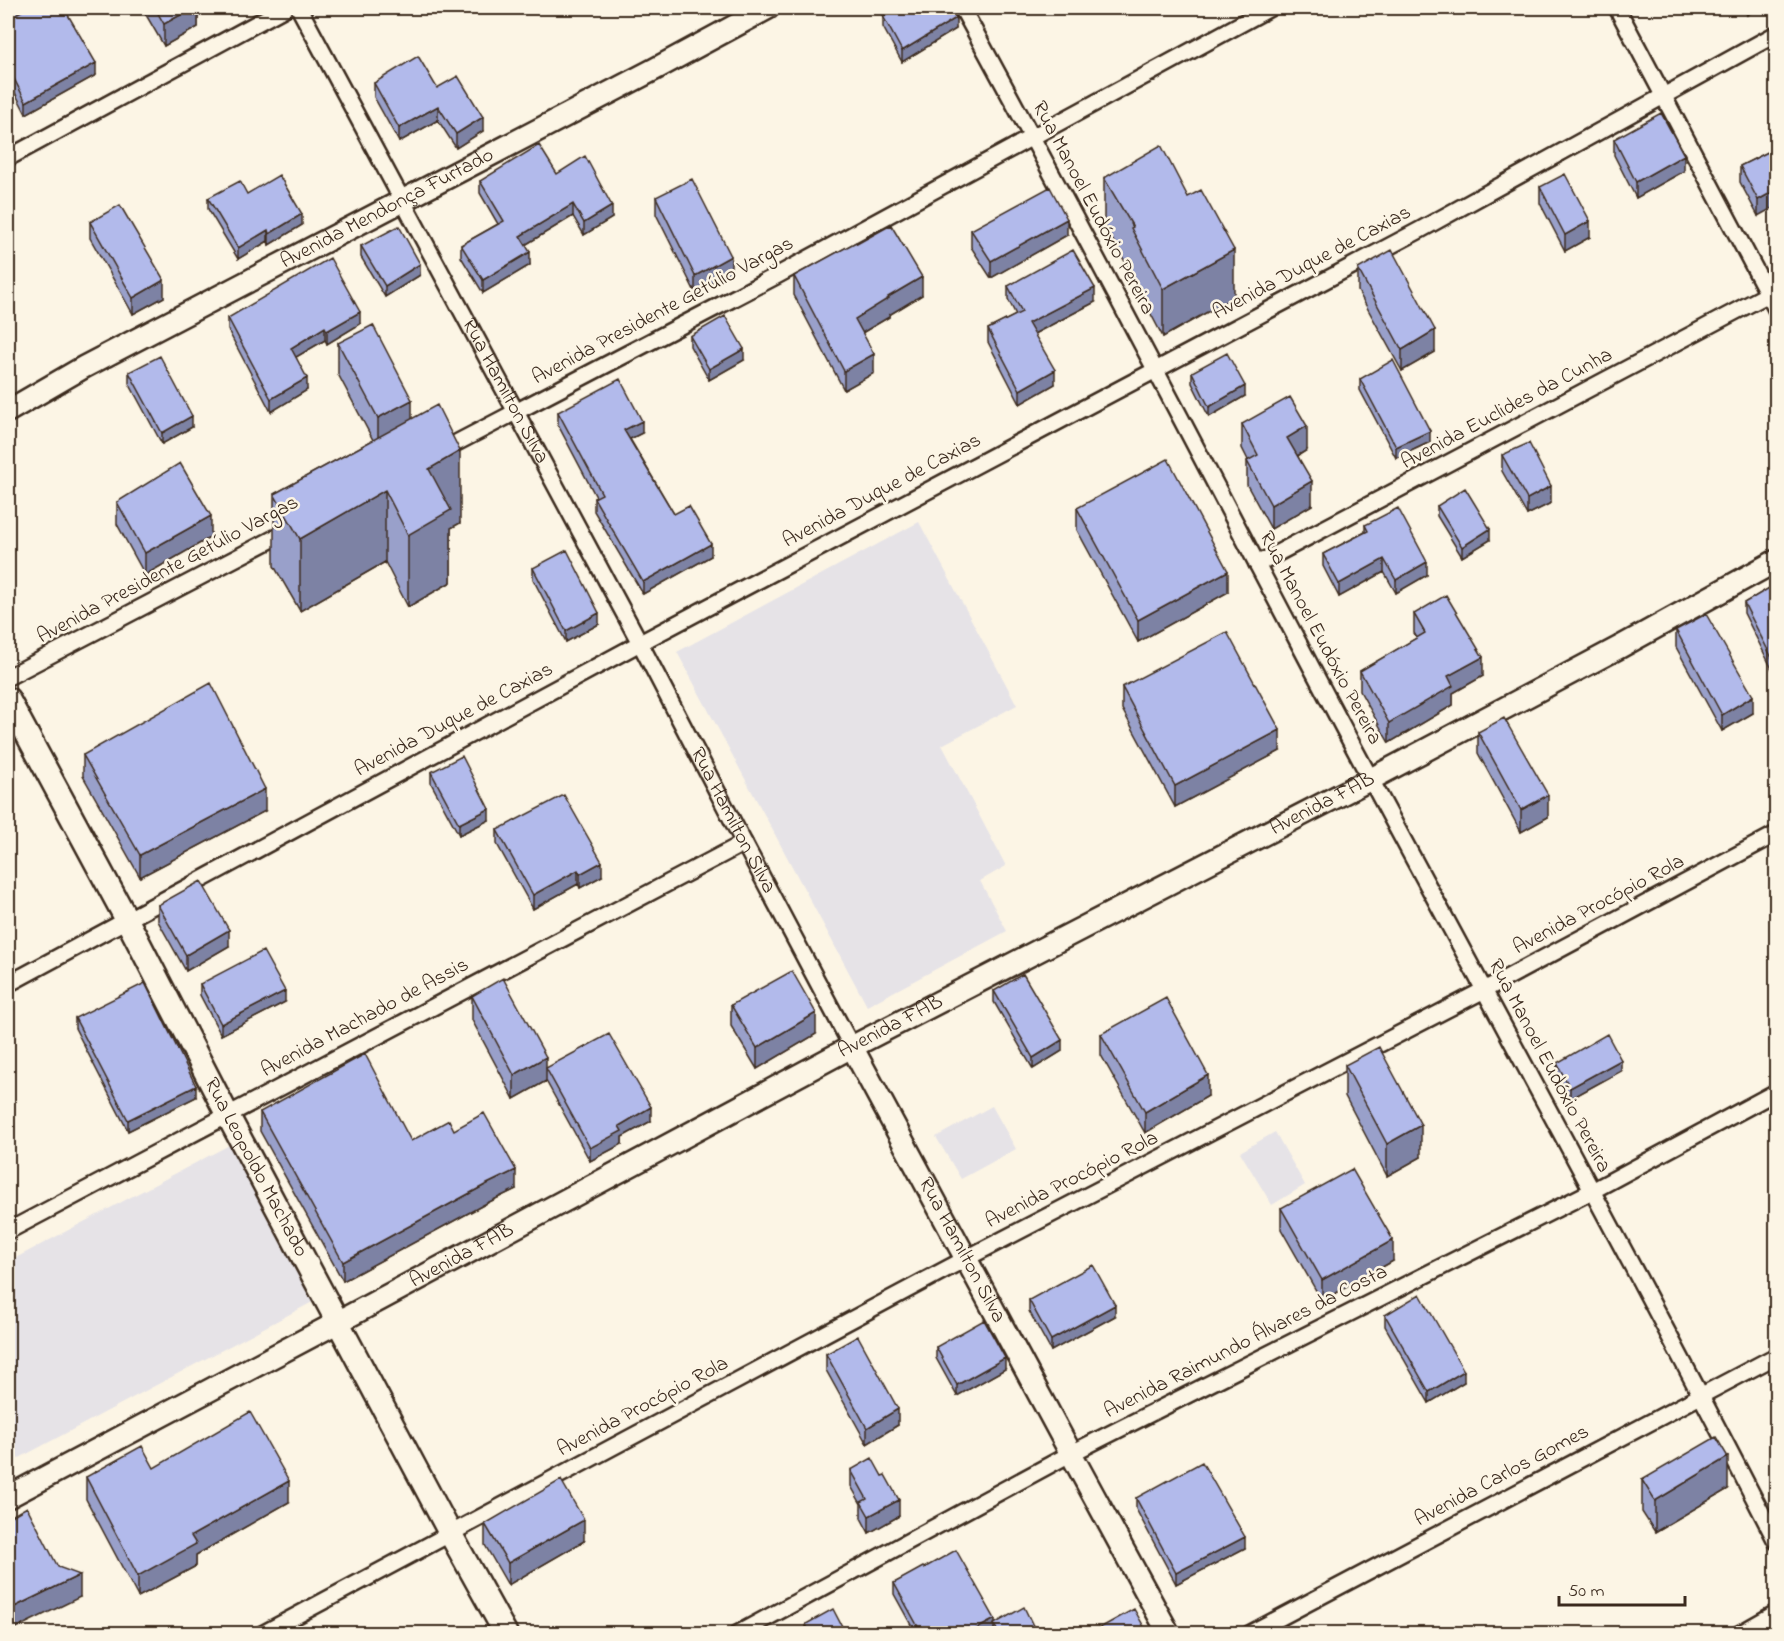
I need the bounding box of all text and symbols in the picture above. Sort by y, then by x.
street label: Rua Manoel Eudóxio Pereira [1024,96,1162,320]
street label: Avenida Mendonça Furtado [275,141,499,277]
street label: Avenida Duque de Caxias [1207,198,1417,328]
street label: Avenida Presidente Getúlio Vargas [527,229,800,395]
street label: Rua Hamilton Silva [453,313,556,469]
street label: Avenida Euclides da Cunha [1396,340,1618,478]
street label: Avenida Duque de Caxias [777,426,987,556]
street label: Avenida Presidente Getúlio Vargas [32,488,305,654]
street label: Rua Manoel Eudóxio Pereira [1251,526,1389,750]
street label: Avenida Duque de Caxias [349,655,559,785]
street label: Rua Hamilton Silva [682,742,783,899]
street label: Avenida FAB [1265,764,1380,844]
street label: Avenida Procópio Rola [1508,847,1690,963]
street label: Avenida Machado de Assis [256,950,474,1086]
street label: Rua Manoel Eudóxio Pereira [1480,954,1618,1178]
street label: Avenida FAB [833,987,948,1066]
street label: Rua Leopoldo Machado [196,1073,316,1263]
street label: Avenida Procópio Rola [980,1123,1164,1237]
street label: Rua Hamilton Silva [910,1172,1013,1328]
street label: Avenida FAB [404,1216,519,1296]
street label: Avenida Raimundo Álvares da Costa [1099,1256,1393,1427]
street label: Avenida Procópio Rola [552,1349,734,1465]
street label: Avenida Carlos Gomes [1409,1417,1595,1535]
scale bar [1559,1569,1685,1607]
text: 50 m [1568,1579,1605,1605]

